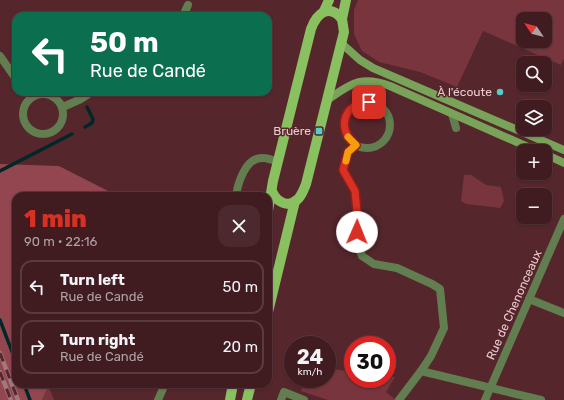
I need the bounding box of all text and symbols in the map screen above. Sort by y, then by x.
north arrow [516,12,552,48]
map controls [516,12,552,224]
text: 50 m [90,26,159,59]
icon: left [24,28,76,80]
button: search [516,56,552,92]
text: Rue de Candé [90,60,206,82]
pin [352,85,386,119]
place label: À l'écoute [437,85,492,99]
marker: À l'écoute [495,87,505,97]
icon: arrive [358,91,380,113]
button: layers [516,100,552,136]
place label: Bruère [273,124,311,138]
marker: Bruère [314,126,324,136]
button: + [516,144,552,180]
button: − [516,188,552,224]
text: 1 min [24,205,87,233]
button: close [218,205,260,247]
position arrow [336,211,378,253]
text: 90 m · 22:16 [24,234,97,249]
street label: Rue de Chenonceaux [483,247,545,362]
text: Turn left [60,271,125,289]
icon: left [26,276,48,298]
text: 50 m [223,278,258,296]
text: Rue de Candé [60,289,144,304]
text: Turn right [60,331,135,349]
icon: right [26,336,48,358]
speed limit sign: 30 [344,336,396,388]
text: 20 m [223,338,258,356]
text: 24 [297,345,323,369]
text: Rue de Candé [60,349,144,364]
text: km/h [298,366,322,378]

